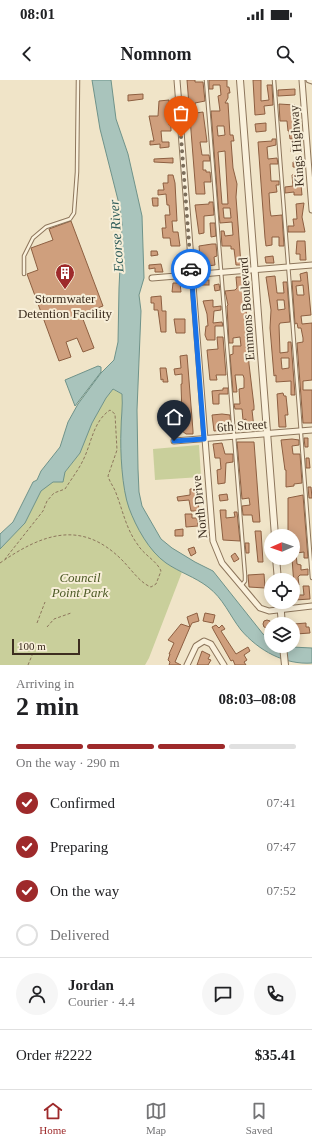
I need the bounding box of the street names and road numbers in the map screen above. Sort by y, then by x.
street label: Kings Highway [286,104,307,187]
street label: Emmons Boulevard [235,256,258,361]
street label: 6th Street [216,416,268,435]
street label: North Drive [189,475,210,539]

